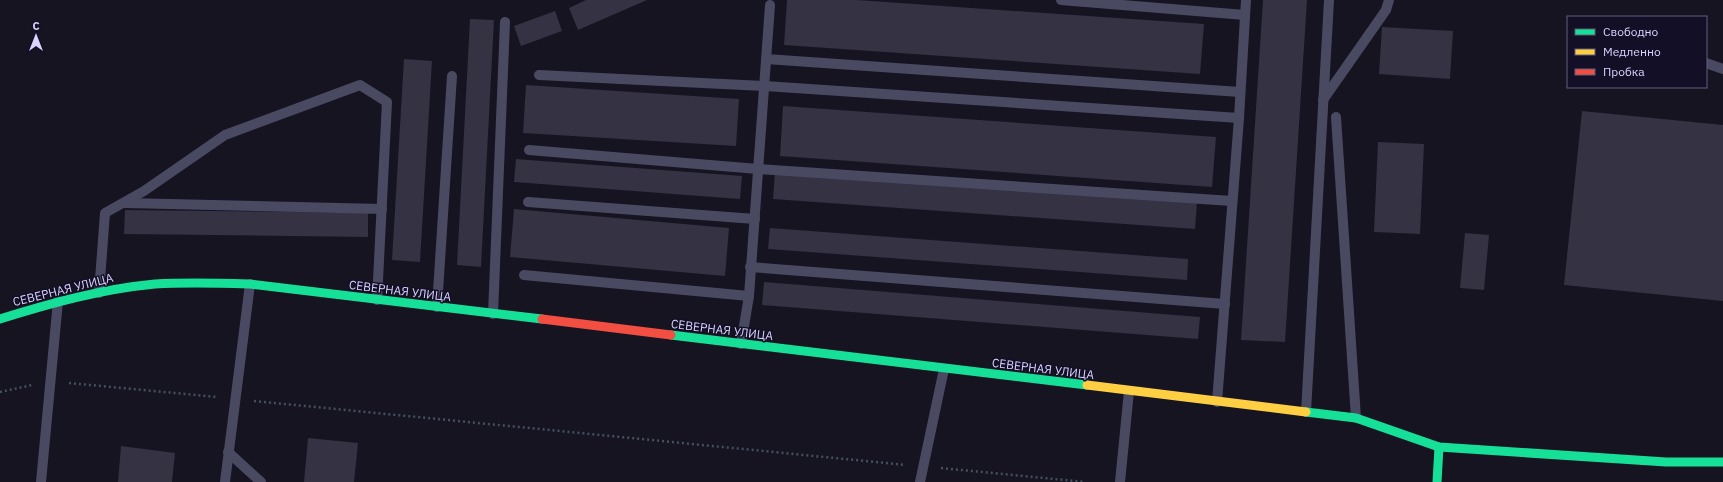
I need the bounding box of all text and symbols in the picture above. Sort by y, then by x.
north arrow [16,16,56,56]
legend [1567,16,1707,88]
text: С [32,19,40,33]
text: Свободно [1603,24,1659,39]
text: Медленно [1603,44,1661,59]
text: Пробка [1603,64,1645,79]
street label: СЕВЕРНАЯ УЛИЦА [11,270,115,309]
street label: СЕВЕРНАЯ УЛИЦА [348,277,452,304]
street label: СЕВЕРНАЯ УЛИЦА [670,316,774,343]
street label: СЕВЕРНАЯ УЛИЦА [991,355,1095,382]

